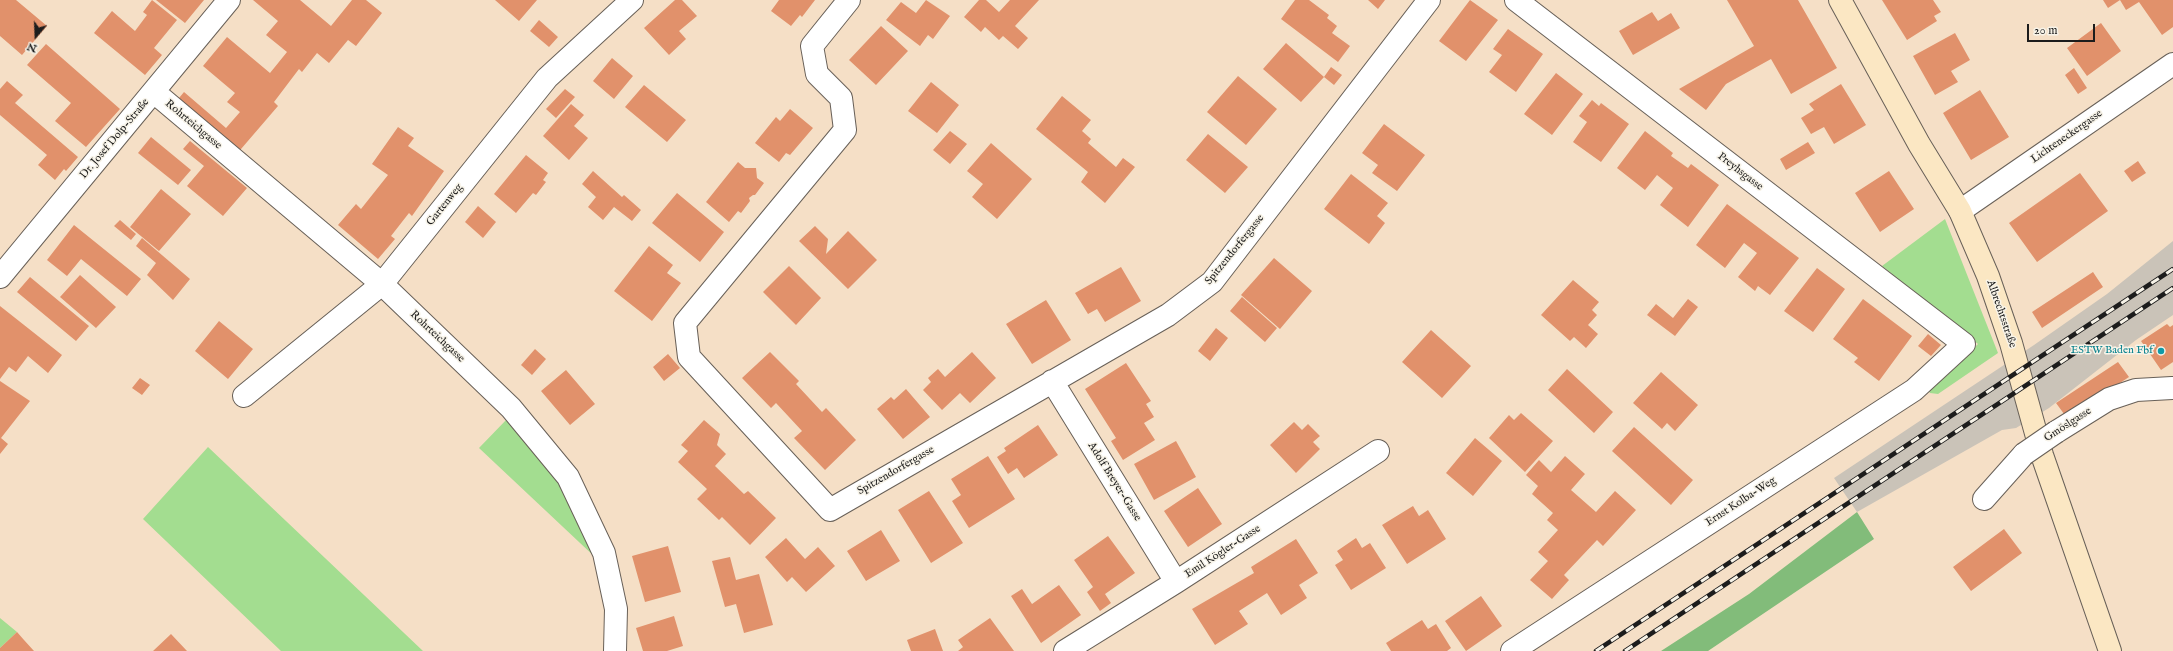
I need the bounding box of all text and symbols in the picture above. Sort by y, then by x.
north arrow [16,16,56,56]
scale bar [2029,16,2097,42]
text: 20 m [2034,23,2057,38]
text: N [25,39,39,56]
street label: Dr. Josef Dolp-Straße [78,96,152,182]
street label: Rohrteichgasse [162,97,224,153]
street label: Lichteneckergasse [2029,107,2105,167]
street label: Preyhsgasse [1715,150,1765,194]
street label: Gartenweg [424,181,466,229]
street label: Spitzendorfergasse [1203,212,1267,288]
street label: Albrechtsstraße [1983,278,2019,350]
street label: Rohrteichgasse [407,308,467,366]
place label: ESTW Baden Fbf [2071,344,2153,358]
marker: ESTW Baden Fbf [2156,346,2166,356]
street label: Gmöslgasse [2042,405,2094,445]
street label: Adolf Breyer-Gasse [1084,440,1144,524]
street label: Spitzendorfergasse [855,444,937,498]
street label: Ernst Kolba-Weg [1703,474,1779,530]
street label: Emil Kögler-Gasse [1183,523,1263,581]

